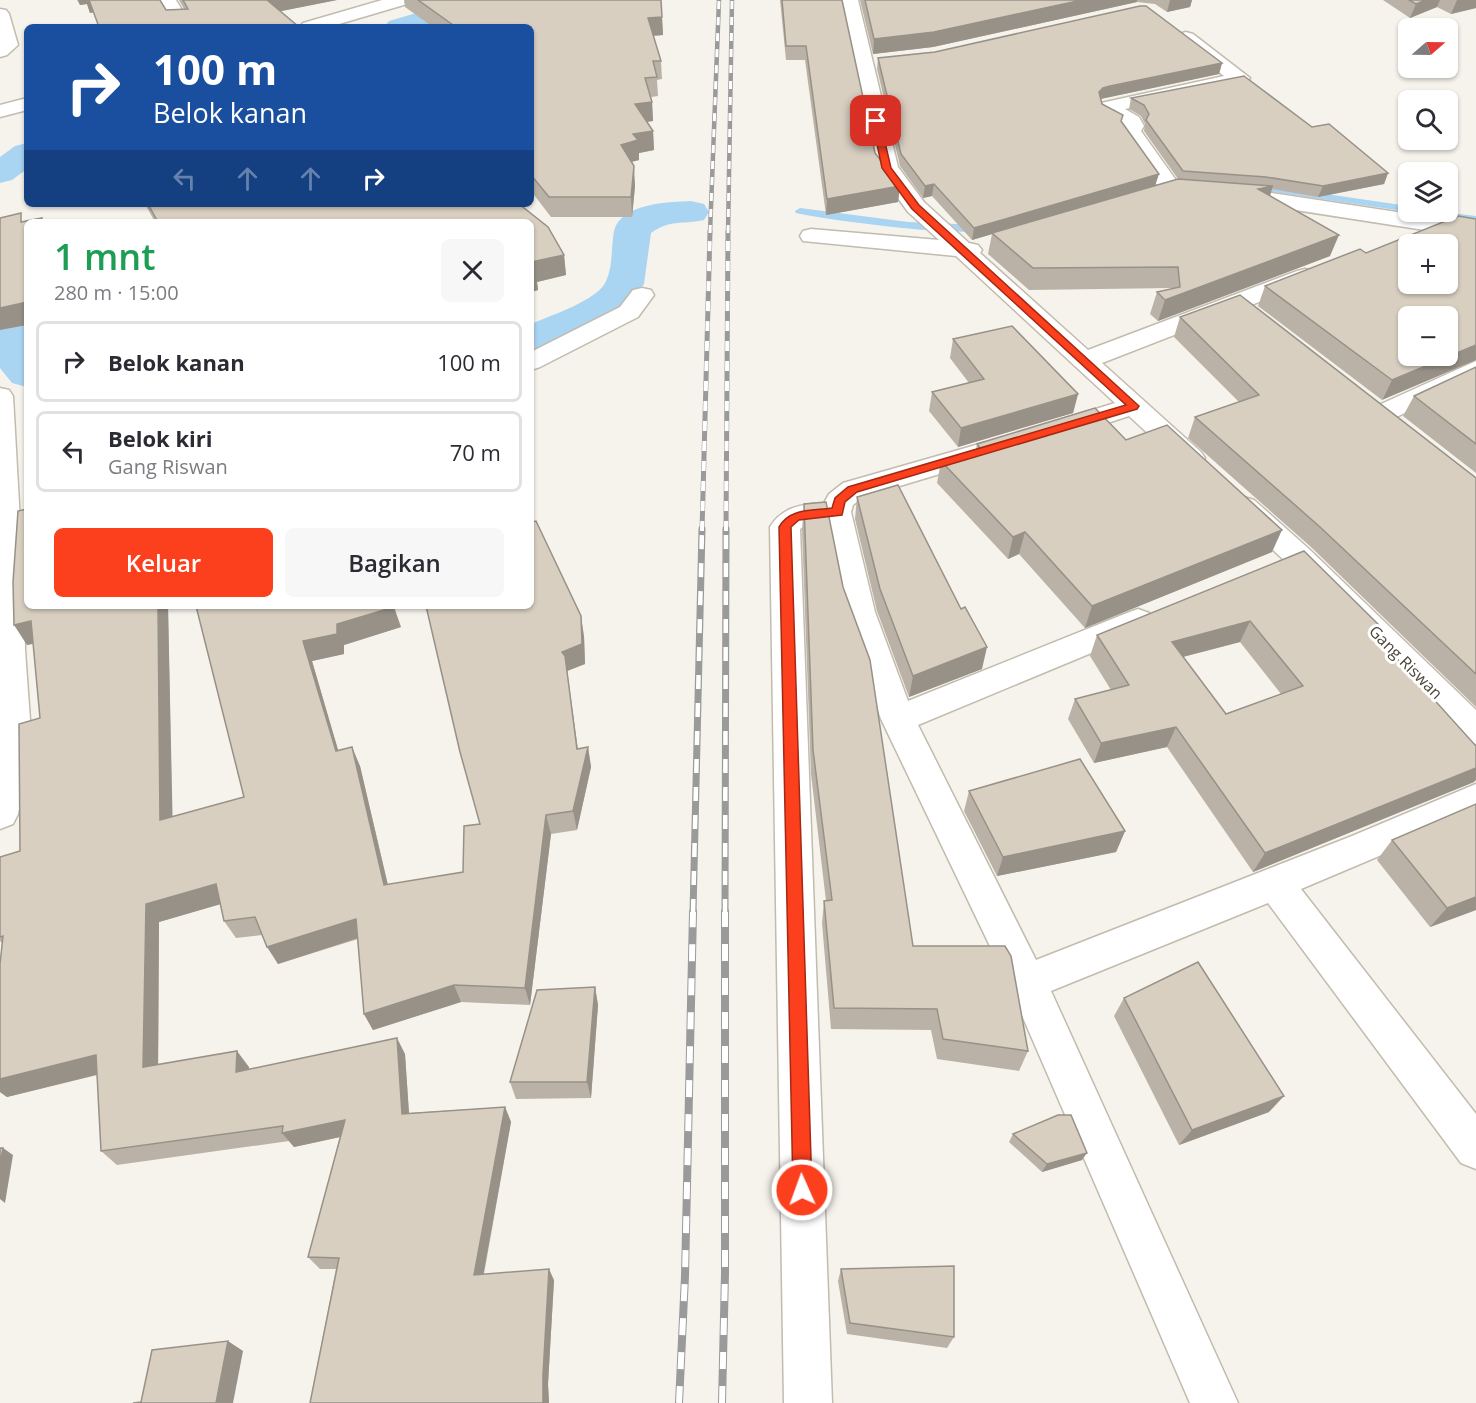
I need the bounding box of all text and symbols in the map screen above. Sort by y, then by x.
north arrow [1398,18,1458,78]
map controls [1398,18,1458,366]
text: 100 m [153,40,277,97]
icon: right [54,48,132,126]
button: search [1398,90,1458,150]
text: Belok kanan [153,94,307,131]
pin [850,95,901,146]
icon: arrive [859,104,892,137]
icon: left [168,162,201,195]
icon: ahead [231,162,264,195]
icon: ahead [294,162,327,195]
icon: right [357,162,390,195]
button: layers [1398,162,1458,222]
text: 1 mnt [54,232,155,281]
button: + [1398,234,1458,294]
button: close [441,239,504,302]
text: 280 m · 15:00 [54,279,179,306]
button: − [1398,306,1458,366]
icon: right [57,345,90,378]
text: Belok kanan [108,347,245,377]
text: 100 m [437,347,501,377]
text: Belok kiri [108,423,213,453]
icon: left [57,435,90,468]
text: 70 m [450,437,501,467]
text: Gang Riswan [108,453,228,480]
button: Keluar [54,528,273,597]
button: Bagikan [285,528,504,597]
street label: Gang Riswan [1364,620,1448,704]
position arrow [770,1158,834,1222]

